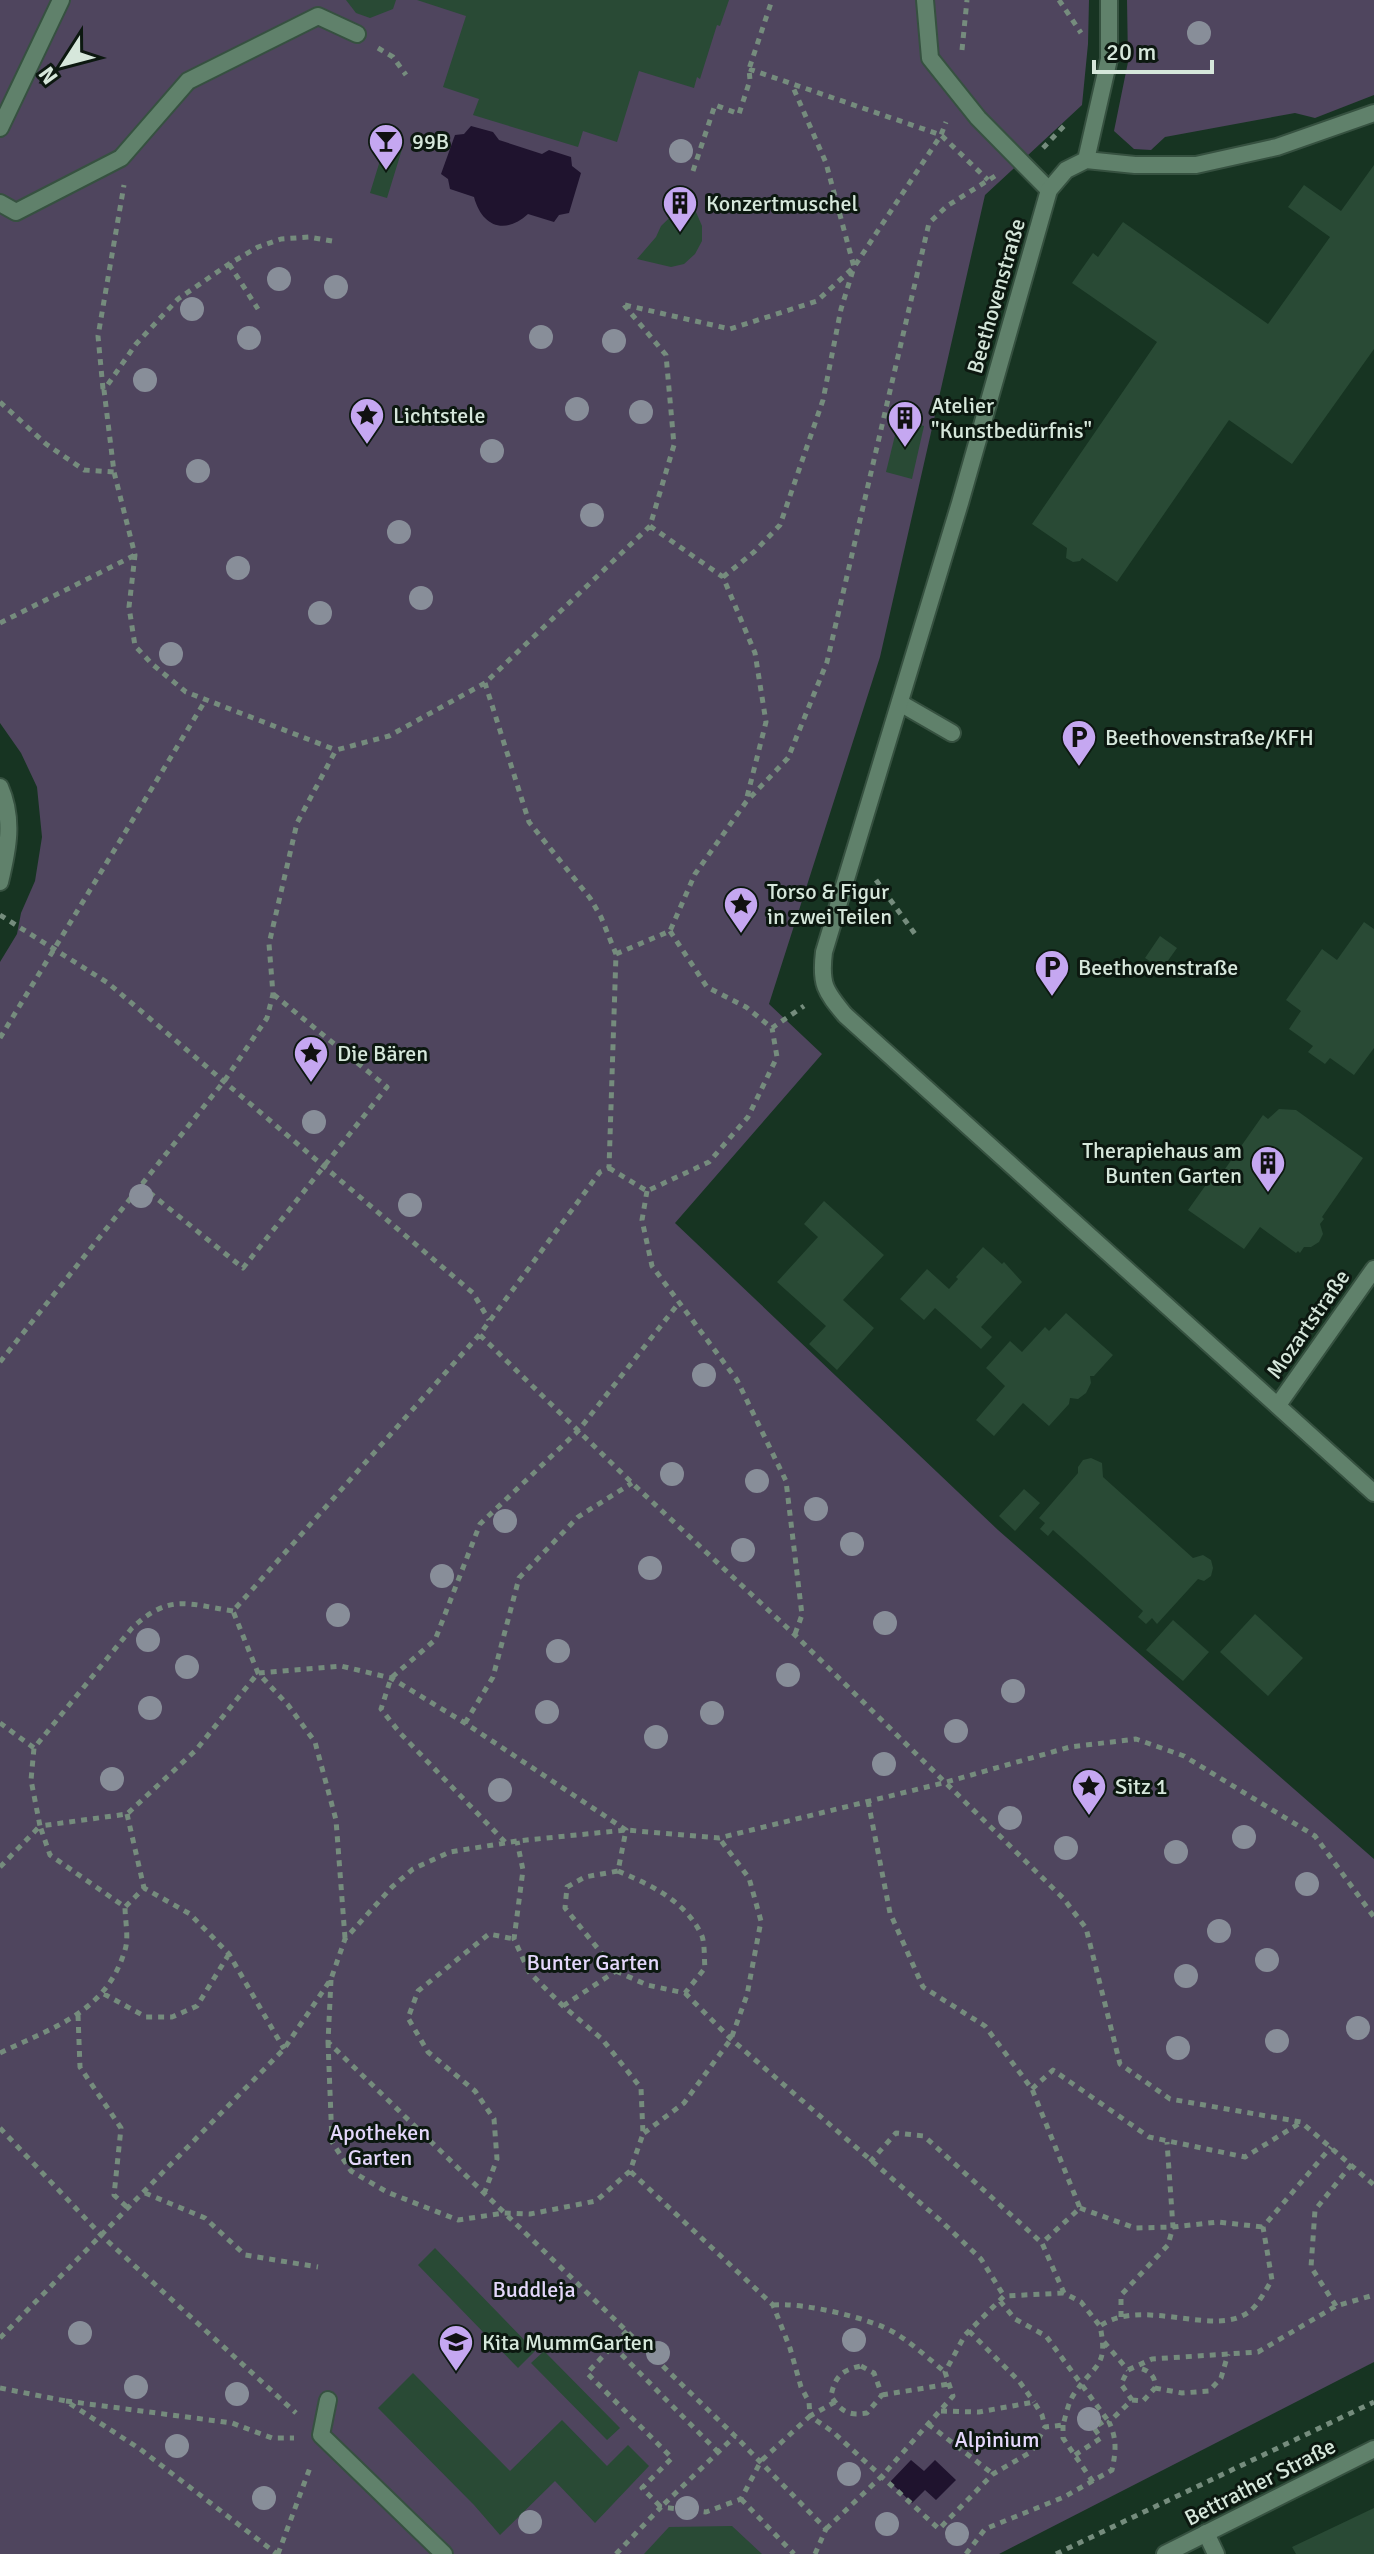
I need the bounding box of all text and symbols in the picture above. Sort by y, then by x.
north arrow [24,24,104,104]
scale bar [1094,24,1212,74]
text: 20 m [1106,37,1156,67]
text: N [33,61,64,90]
bar icon: 99B [367,122,405,172]
place label: 99B [412,128,449,155]
building icon: Konzertmuschel [661,184,699,234]
place label: Konzertmuschel [706,190,858,217]
street label: Beethovenstraße [961,215,1031,377]
place label: Atelier "Kunstbedürfnis" [931,392,1092,444]
place icon: Lichtstele [348,396,386,446]
building icon: Atelier "Kunstbedürfnis" [886,399,924,449]
place label: Lichtstele [393,402,485,429]
parking icon: Beethovenstraße/KFH [1060,718,1098,768]
place label: Beethovenstraße/KFH [1105,724,1314,751]
place label: Torso & Figur in zwei Teilen [767,878,892,930]
place icon: Torso & Figur in zwei Teilen [722,885,760,935]
parking icon: Beethovenstraße [1033,948,1071,998]
place label: Beethovenstraße [1078,954,1238,981]
place icon: Die Bären [292,1034,330,1084]
place label: Die Bären [337,1040,428,1067]
place label: Therapiehaus am Bunten Garten [1082,1137,1242,1189]
building icon: Therapiehaus am Bunten Garten [1249,1144,1287,1194]
street label: Mozartstraße [1260,1264,1356,1384]
place icon: Sitz 1 [1070,1767,1108,1817]
place label: Sitz 1 [1115,1773,1168,1800]
park label: Bunter Garten [526,1949,660,1976]
park label: Apotheken Garten [330,2119,430,2171]
park label: Buddleja [492,2276,576,2303]
school or university icon: Kita MummGarten [437,2323,475,2373]
place label: Kita MummGarten [482,2329,654,2356]
park label: Alpinium [955,2426,1039,2453]
street label: Bettrather Straße [1180,2432,1340,2532]

